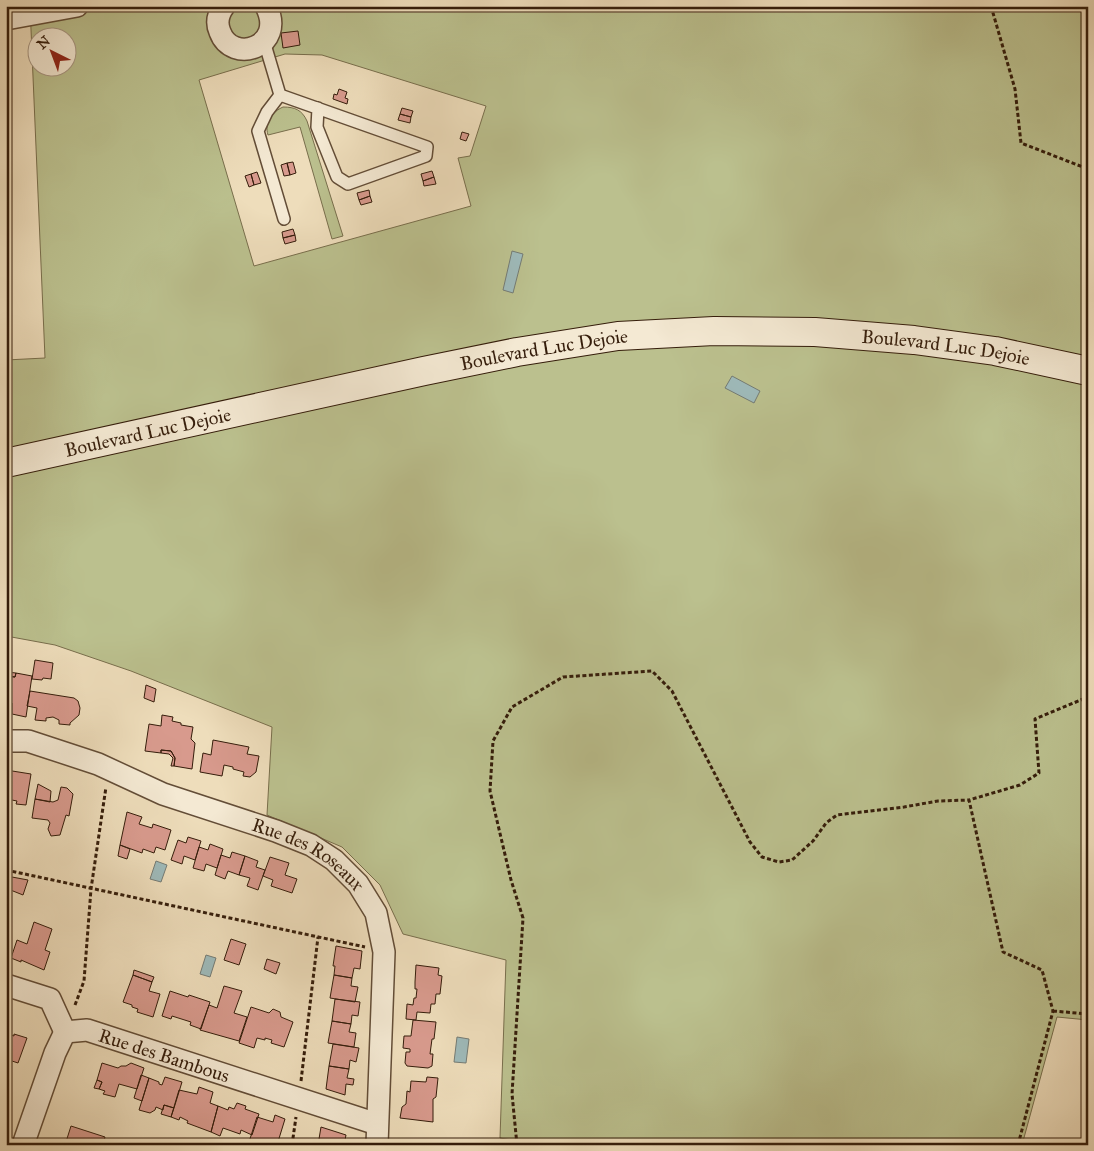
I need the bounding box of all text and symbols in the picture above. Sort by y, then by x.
north arrow [28,28,78,78]
text: N [34,32,54,53]
street label: Boulevard Luc Dejoie [458,325,628,375]
street label: Boulevard Luc Dejoie [861,325,1032,370]
street label: Boulevard Luc Dejoie [62,403,233,462]
street label: Rue des Roseaux [249,813,370,895]
street label: Rue des Bambous [96,1024,233,1088]

